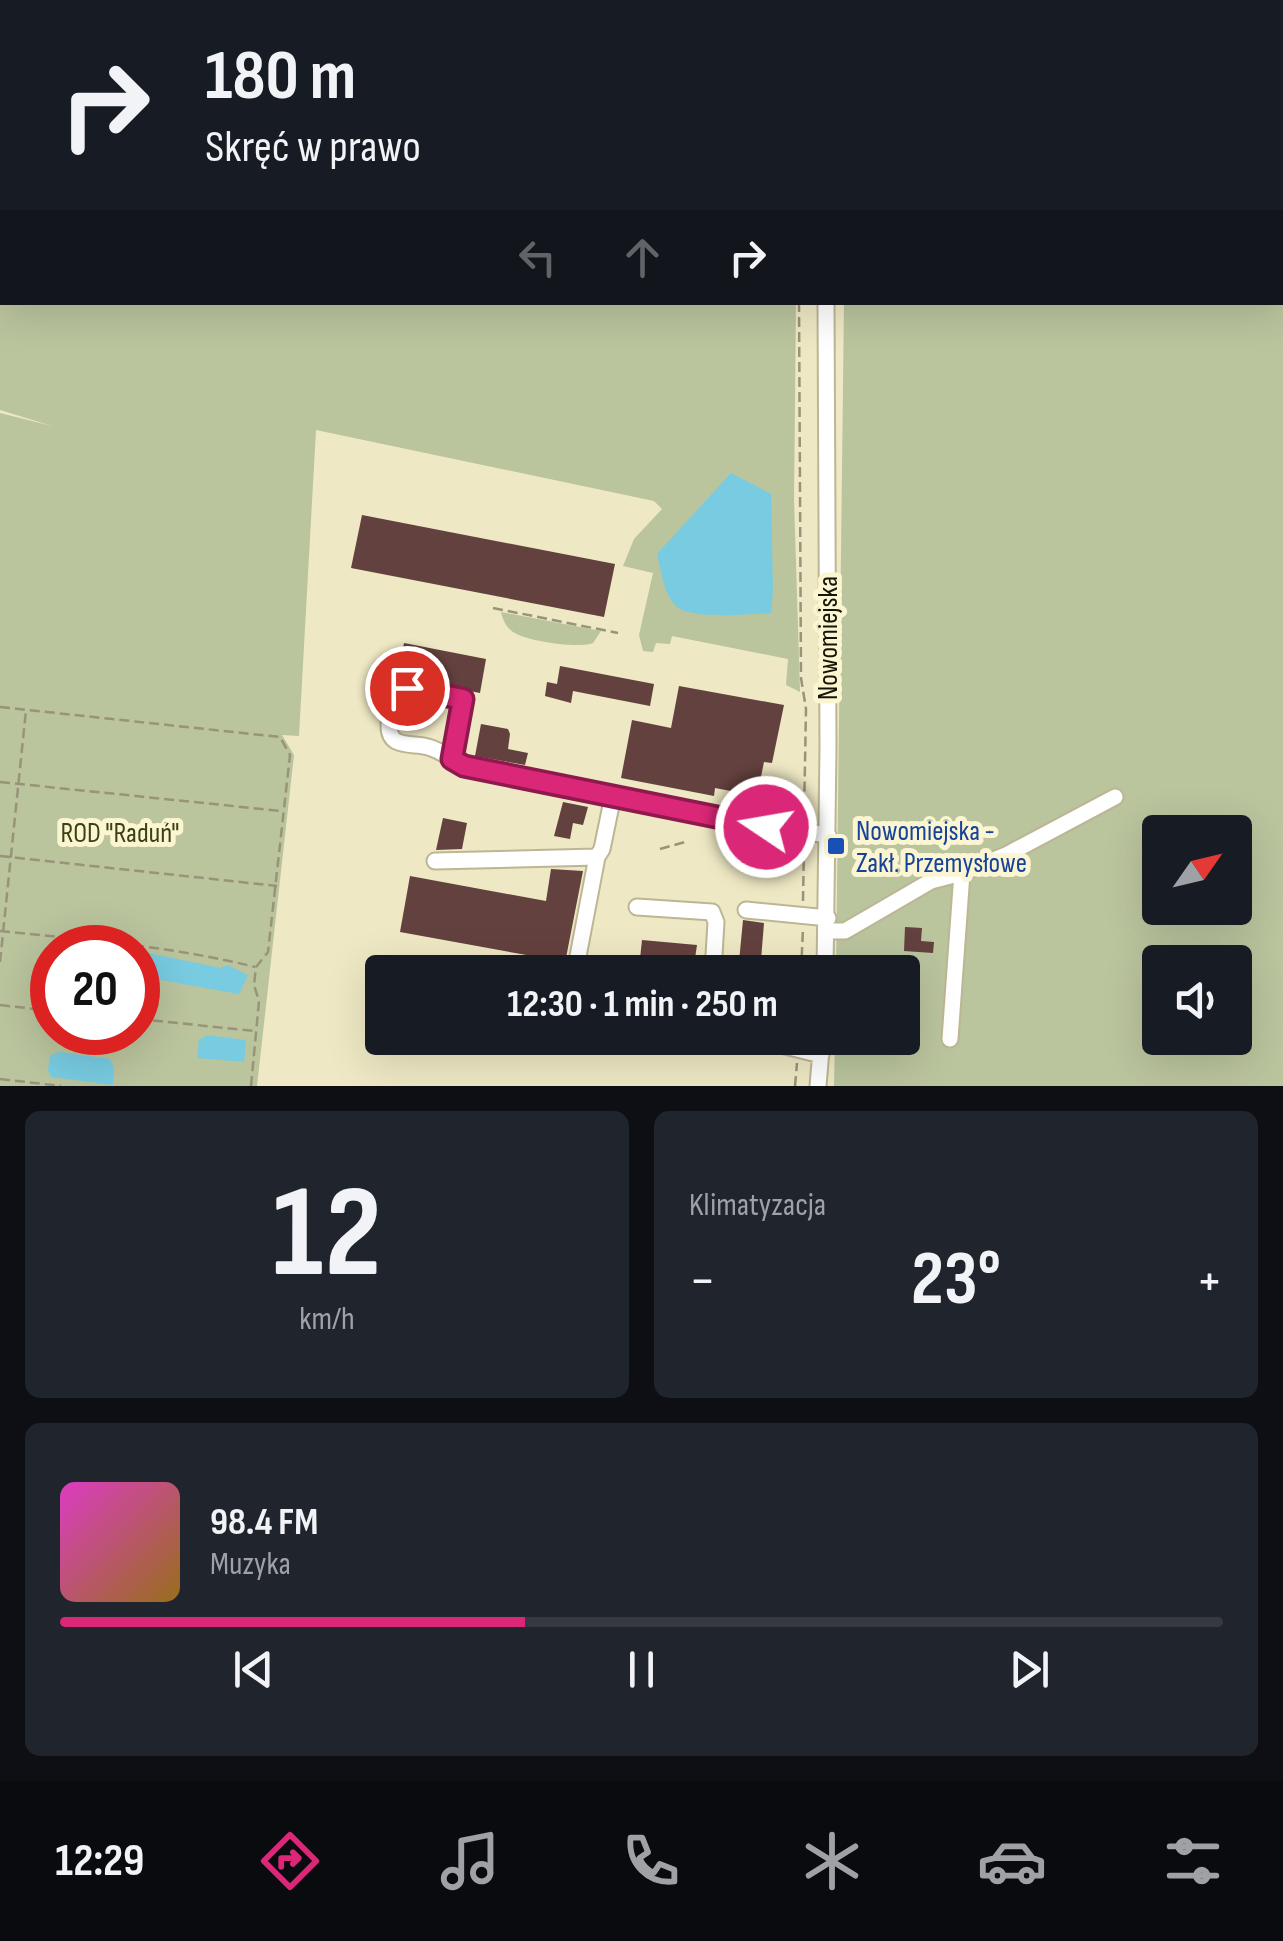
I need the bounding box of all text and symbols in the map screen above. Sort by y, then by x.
text: 180 m [205,35,356,119]
icon: right [40,40,170,170]
text: Skręć w prawo [205,120,421,175]
icon: left [510,230,565,285]
icon: ahead [615,230,670,285]
icon: right [720,230,775,285]
street label: Nowomiejska [812,576,845,700]
pin [365,646,450,731]
icon: arrive [380,661,435,716]
position arrow [714,775,818,879]
place label: Nowomiejska - Zakł. Przemysłowe [856,815,1027,880]
north arrow [1142,815,1252,925]
map controls [1142,815,1252,1055]
park label: ROD "Raduń" [61,817,179,850]
marker: Nowomiejska - Zakł. Przemysłowe [825,835,847,857]
speed limit sign: 20 [30,925,160,1055]
button: sound [1142,945,1252,1055]
text: 12:30 · 1 min · 250 m [507,982,778,1027]
text: 12 [272,1157,382,1313]
text: Klimatyzacja [689,1186,826,1225]
text: 23° [911,1235,1001,1326]
text: − [689,1248,716,1315]
text: + [1196,1248,1223,1315]
text: km/h [299,1300,355,1339]
text: 98.4 FM [210,1500,318,1545]
text: Muzyka [210,1545,291,1584]
icon: previous [226,1642,281,1697]
icon: pause [614,1642,669,1697]
icon: next [1002,1642,1057,1697]
icon: directions [255,1826,325,1896]
icon: music [435,1826,505,1896]
icon: phone [616,1826,686,1896]
icon: climate [797,1826,867,1896]
icon: car [977,1826,1047,1896]
icon: filters [1158,1826,1228,1896]
text: 12:29 [55,1834,144,1889]

